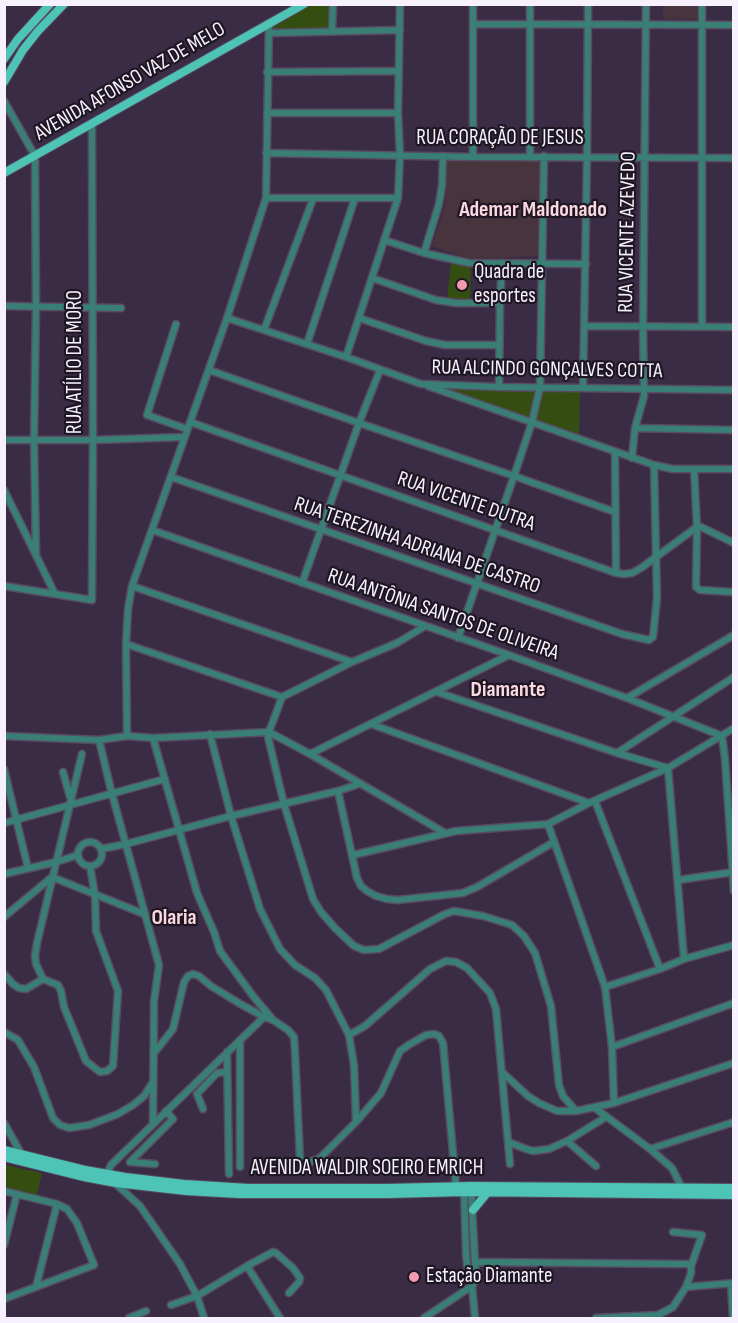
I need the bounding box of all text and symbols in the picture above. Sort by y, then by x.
street label: AVENIDA AFONSO VAZ DE MELO [30,17,230,147]
street label: RUA CORAÇÃO DE JESUS [416,126,584,152]
street label: RUA VICENTE AZEVEDO [614,151,642,313]
district label: Ademar Maldonado [459,197,607,223]
place label: Quadra de esportes [474,260,544,310]
marker: Quadra de esportes [455,278,469,292]
street label: RUA ATÍLIO DE MORO [63,290,89,434]
street label: RUA ALCINDO GONÇALVES COTTA [431,355,663,385]
street label: RUA VICENTE DUTRA [394,467,538,537]
street label: RUA TEREZINHA ADRIANA DE CASTRO [291,492,543,600]
street label: RUA ANTÔNIA SANTOS DE OLIVEIRA [324,564,562,666]
district label: Diamante [471,677,545,703]
district label: Olaria [151,905,197,931]
street label: AVENIDA WALDIR SOEIRO EMRICH [251,1156,483,1182]
place label: Estação Diamante [426,1264,553,1290]
marker: Estação Diamante [407,1270,421,1284]

